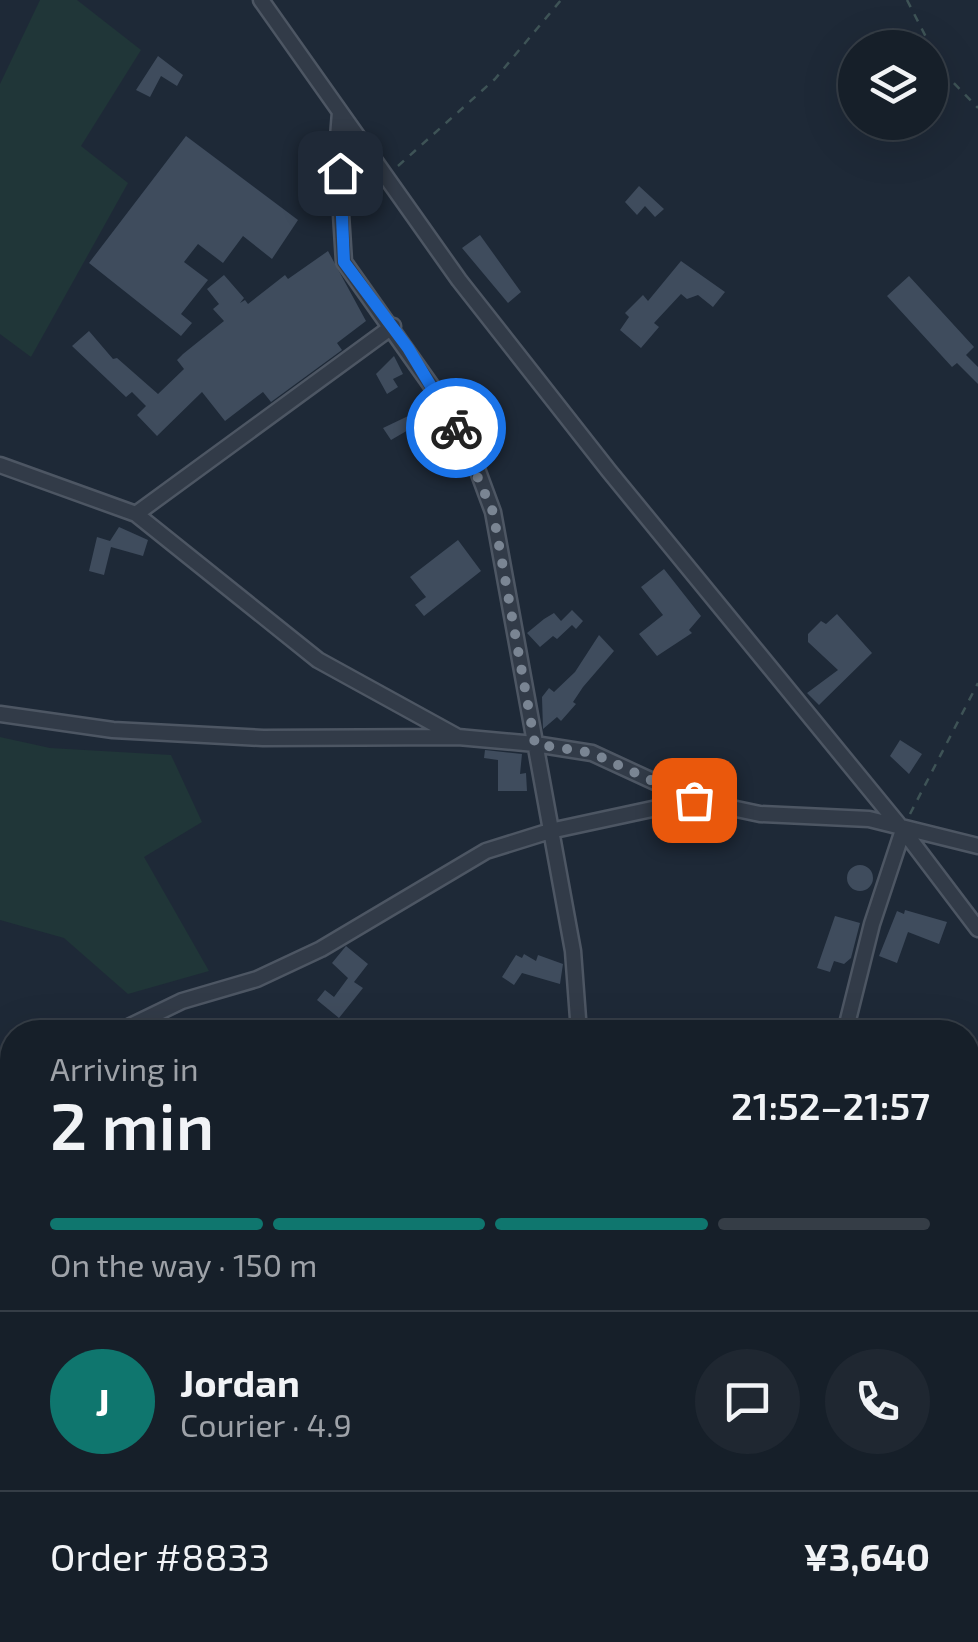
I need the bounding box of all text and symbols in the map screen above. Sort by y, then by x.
map controls [838,30,948,140]
button: layers [838,30,948,140]
pin [298,131,383,216]
icon: home [313,146,368,201]
courier [406,378,506,478]
icon: bike [429,401,484,456]
pin [652,758,737,843]
icon: bag [667,773,722,828]
text: Arriving in [50,1049,199,1087]
text: 21:52–21:57 [731,1082,930,1128]
text: 2 min [50,1085,214,1163]
text: On the way · 150 m [50,1245,317,1283]
button: chat [695,1349,800,1454]
button: phone [825,1349,930,1454]
text: Jordan [180,1359,300,1405]
text: J [95,1378,110,1424]
text: Courier · 4.9 [180,1405,352,1443]
text: Order #8833 [50,1533,270,1579]
text: ¥3,640 [803,1533,930,1579]

